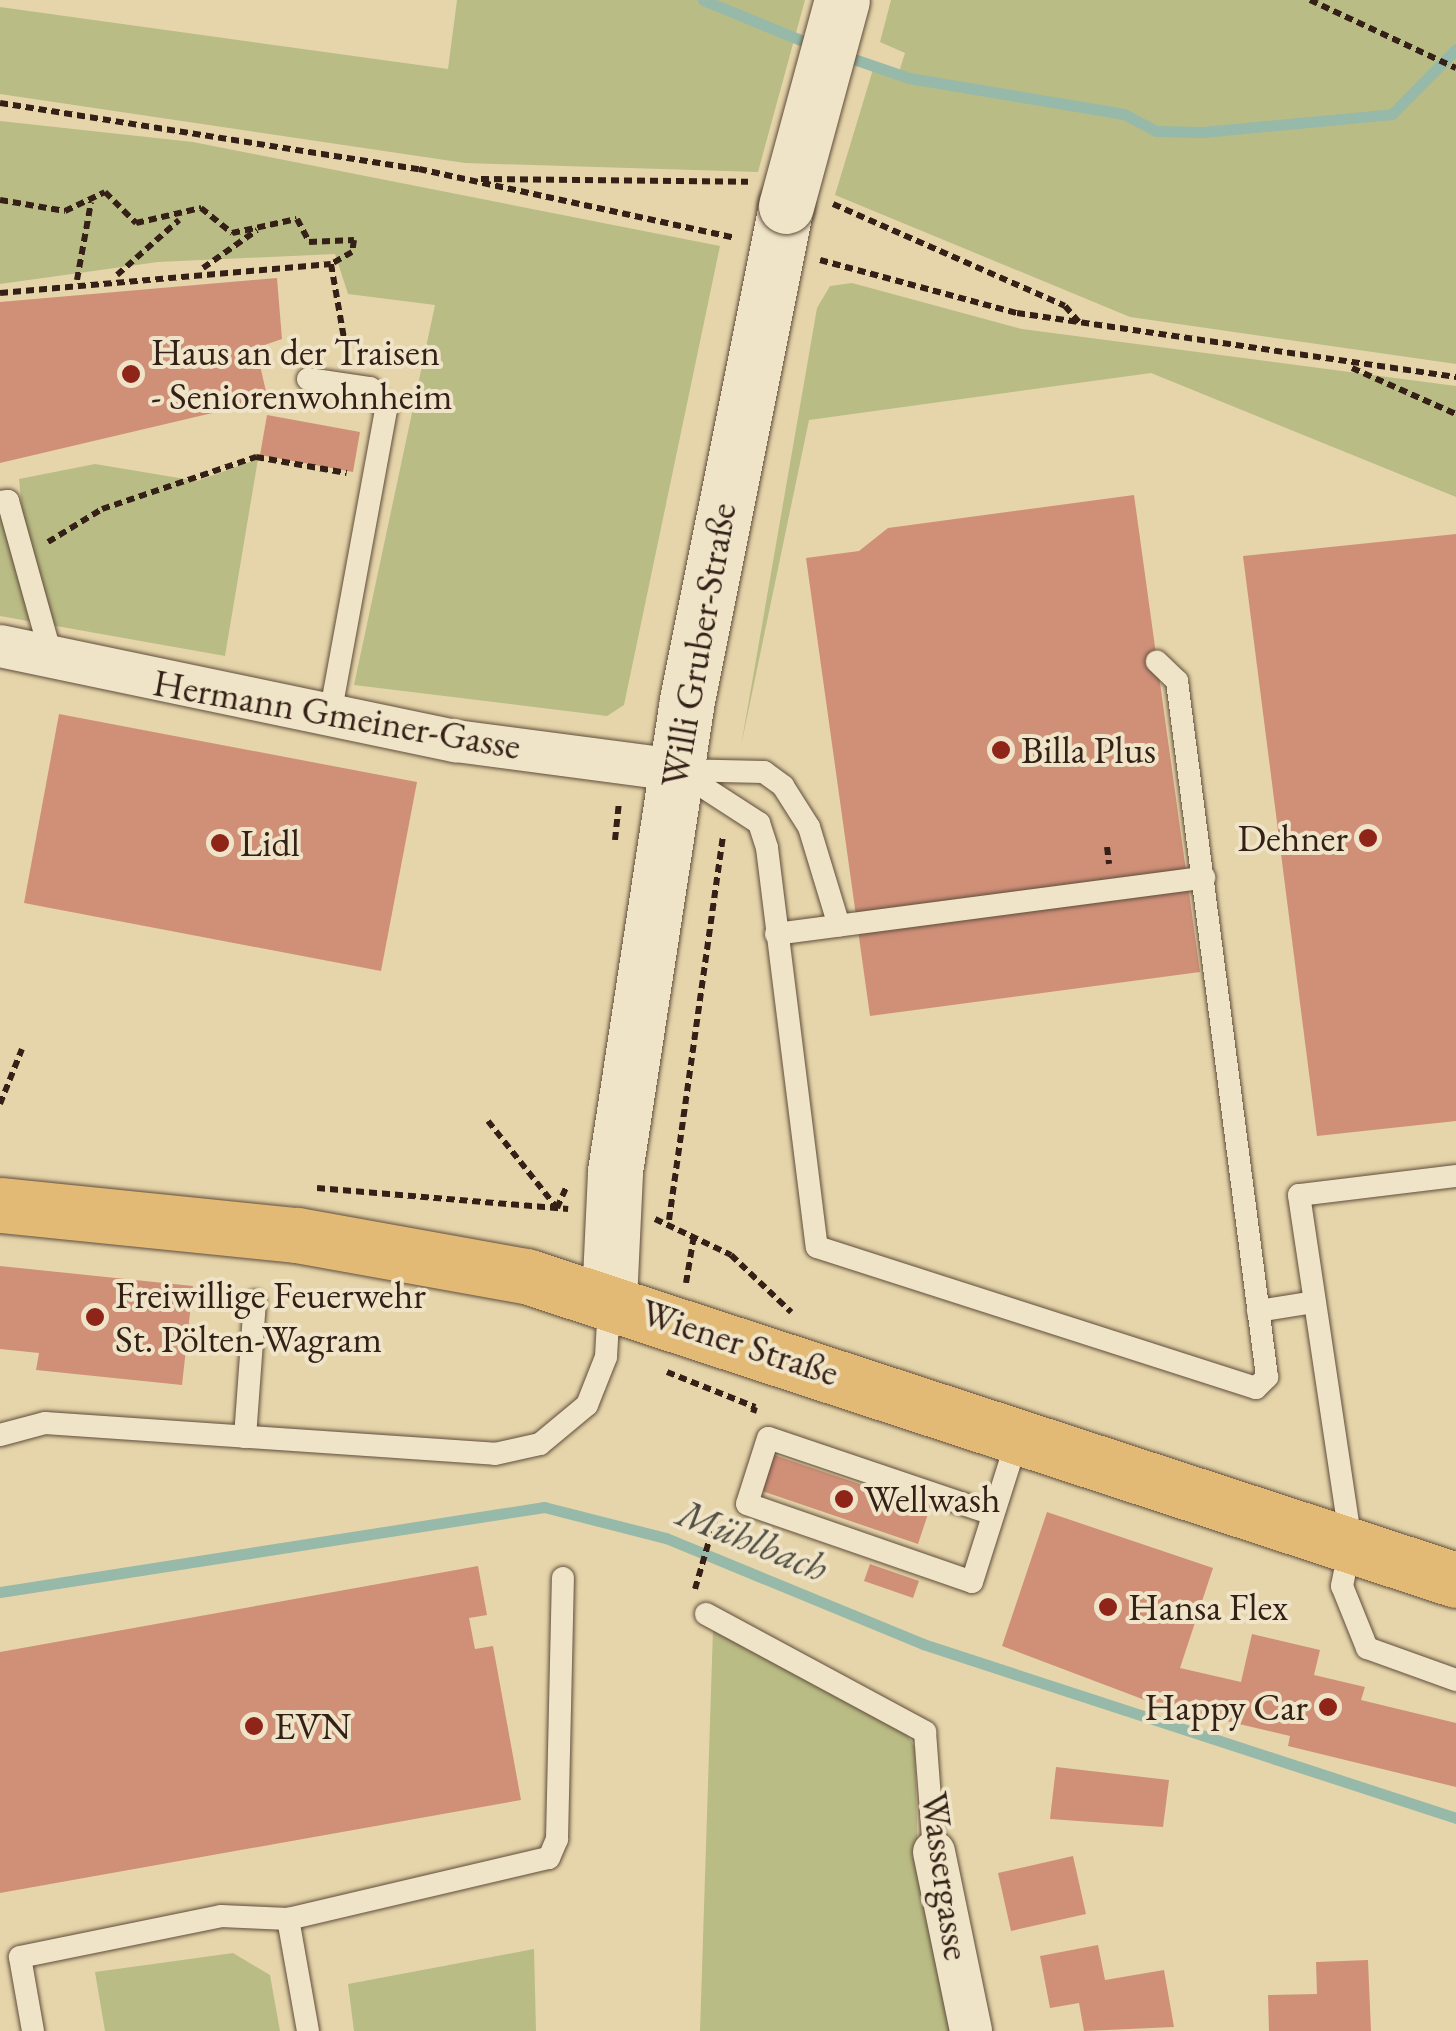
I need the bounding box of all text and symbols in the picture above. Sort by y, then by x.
place label: Haus an der Traisen - Seniorenwohnheim [151,329,453,418]
marker: Haus an der Traisen - Seniorenwohnheim [120,363,142,385]
street label: Willi Gruber-Straße [651,499,745,791]
street label: Hermann Gmeiner-Gasse [150,659,524,769]
place label: Billa Plus [1021,727,1156,773]
marker: Billa Plus [990,739,1012,761]
place label: Dehner [1237,815,1348,861]
place label: Lidl [240,820,300,866]
marker: Dehner [1357,827,1379,849]
marker: Lidl [209,832,231,854]
place label: Freiwillige Feuerwehr St. Pölten-Wagram [115,1272,426,1362]
street label: Wiener Straße [636,1289,844,1395]
marker: Freiwillige Feuerwehr St. Pölten-Wagram [84,1306,106,1328]
place label: Wellwash [864,1476,1001,1522]
water label: Mühlbach [671,1488,835,1592]
marker: Wellwash [833,1488,855,1510]
place label: Hansa Flex [1128,1584,1288,1630]
marker: Hansa Flex [1097,1596,1119,1618]
place label: Happy Car [1144,1684,1308,1730]
marker: Happy Car [1317,1696,1339,1718]
place label: EVN [274,1703,351,1749]
marker: EVN [243,1715,265,1737]
street label: Wassergasse [912,1789,980,1963]

